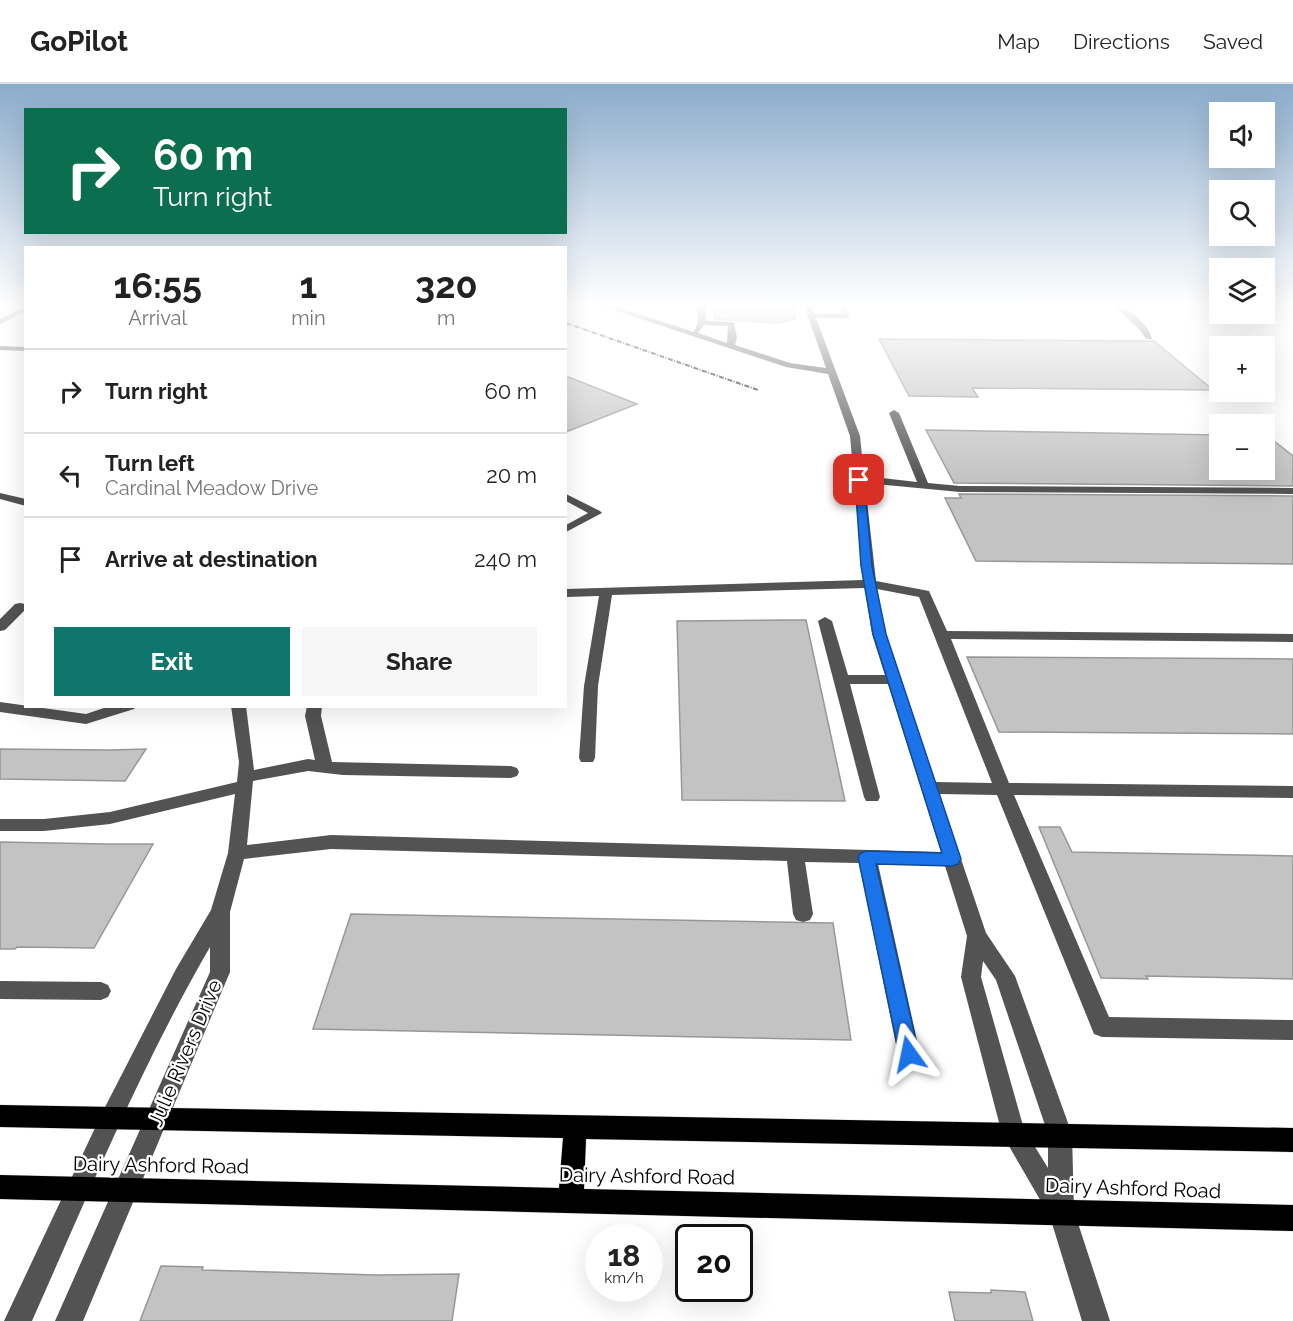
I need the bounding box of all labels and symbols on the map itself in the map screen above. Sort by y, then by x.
pin [833,454,884,505]
street label: Julie Rivers Drive [143,976,227,1130]
position arrow [877,1022,941,1086]
street label: Dairy Ashford Road [73,1151,249,1179]
street label: Dairy Ashford Road [559,1162,735,1190]
street label: Dairy Ashford Road [1044,1173,1222,1203]
speed limit sign: 20 [675,1224,753,1302]

